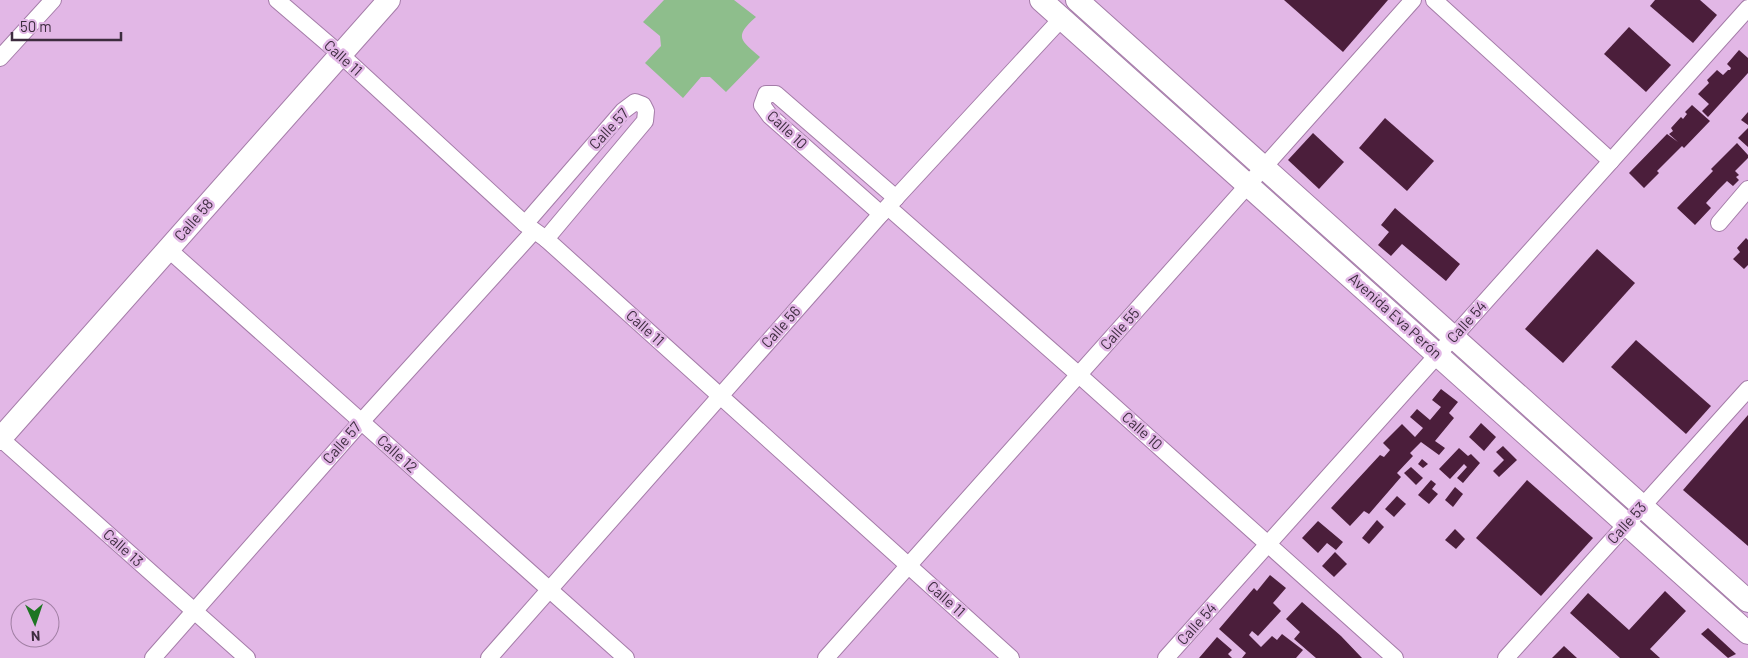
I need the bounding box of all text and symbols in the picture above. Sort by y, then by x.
scale bar [12,10,121,42]
text: 50 m [20,17,52,35]
street label: Calle 11 [321,35,366,79]
street label: Calle 57 [585,104,632,153]
street label: Calle 10 [764,106,811,152]
street label: Calle 58 [170,195,216,244]
street label: Avenida Eva Perón [1345,269,1446,362]
street label: Calle 54 [1443,297,1490,346]
street label: Calle 56 [757,302,804,351]
street label: Calle 55 [1096,304,1143,353]
street label: Calle 11 [623,305,668,349]
street label: Calle 10 [1119,407,1167,453]
street label: Calle 57 [318,418,364,467]
street label: Calle 12 [374,431,421,476]
street label: Calle 53 [1603,498,1650,547]
street label: Calle 13 [100,525,147,570]
street label: Calle 11 [924,576,969,620]
north arrow [10,598,60,648]
street label: Calle 54 [1173,599,1220,648]
text: N [31,628,41,645]

